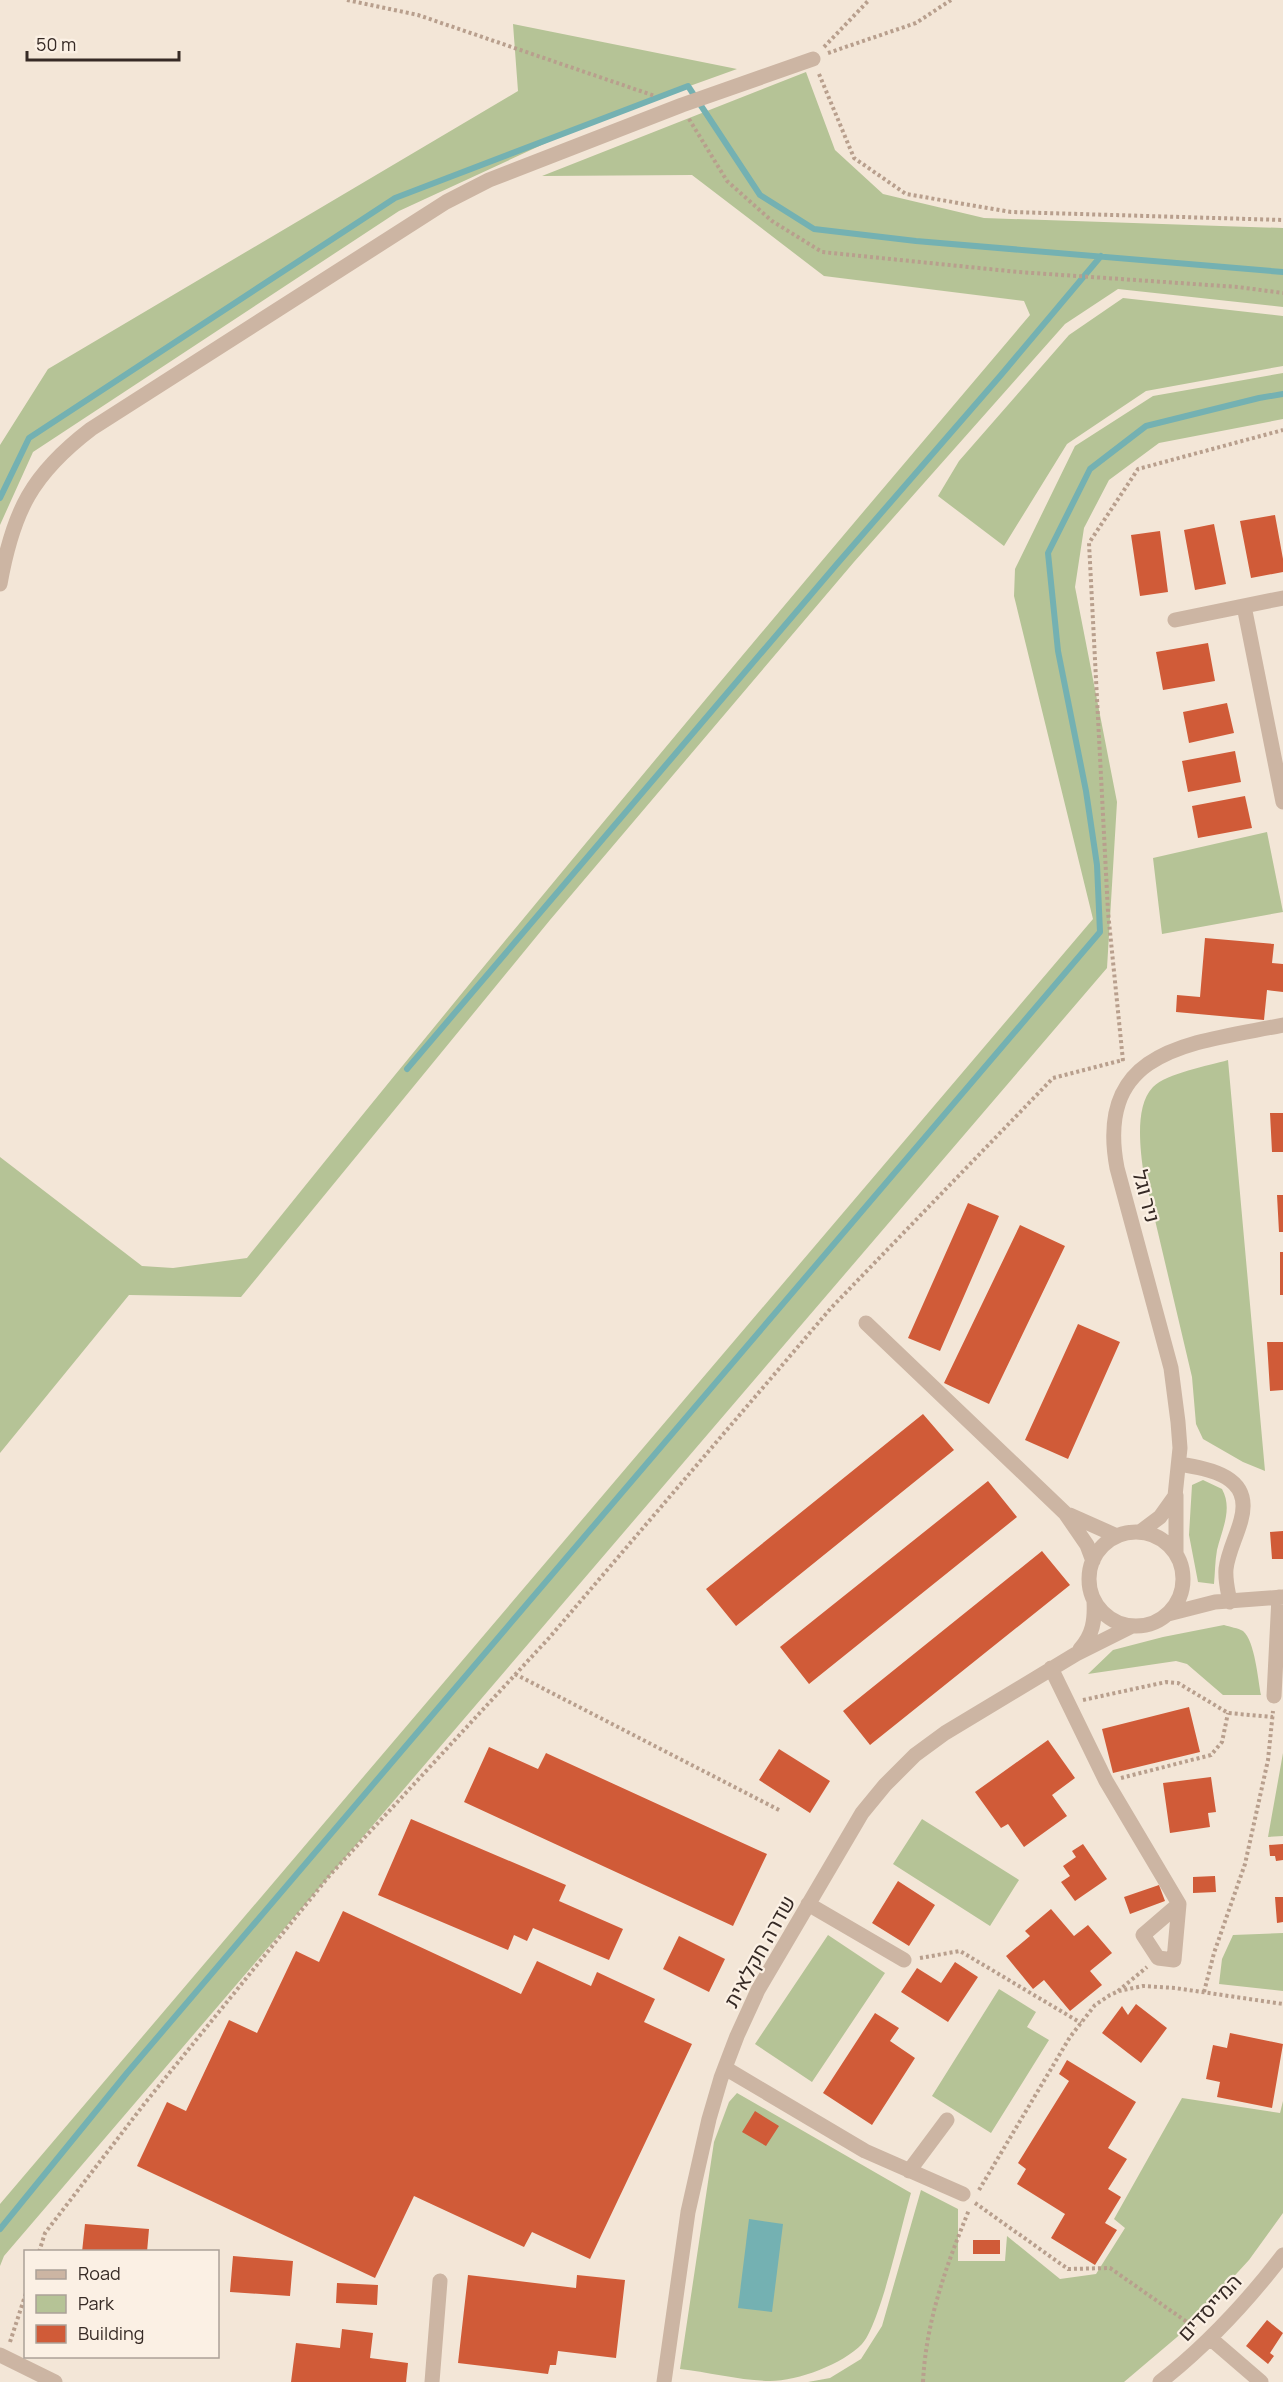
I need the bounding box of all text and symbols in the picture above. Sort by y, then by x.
scale bar [27,24,178,62]
text: 50 m [36,32,76,56]
street label: ניר וגל [1127,1167,1167,1225]
street label: שדרה חקלאית [717,1890,801,2012]
legend [24,2250,219,2358]
text: Road [78,2261,121,2285]
street label: המייסדים [1171,2267,1247,2347]
text: Park [78,2291,115,2315]
text: Building [78,2321,144,2345]

